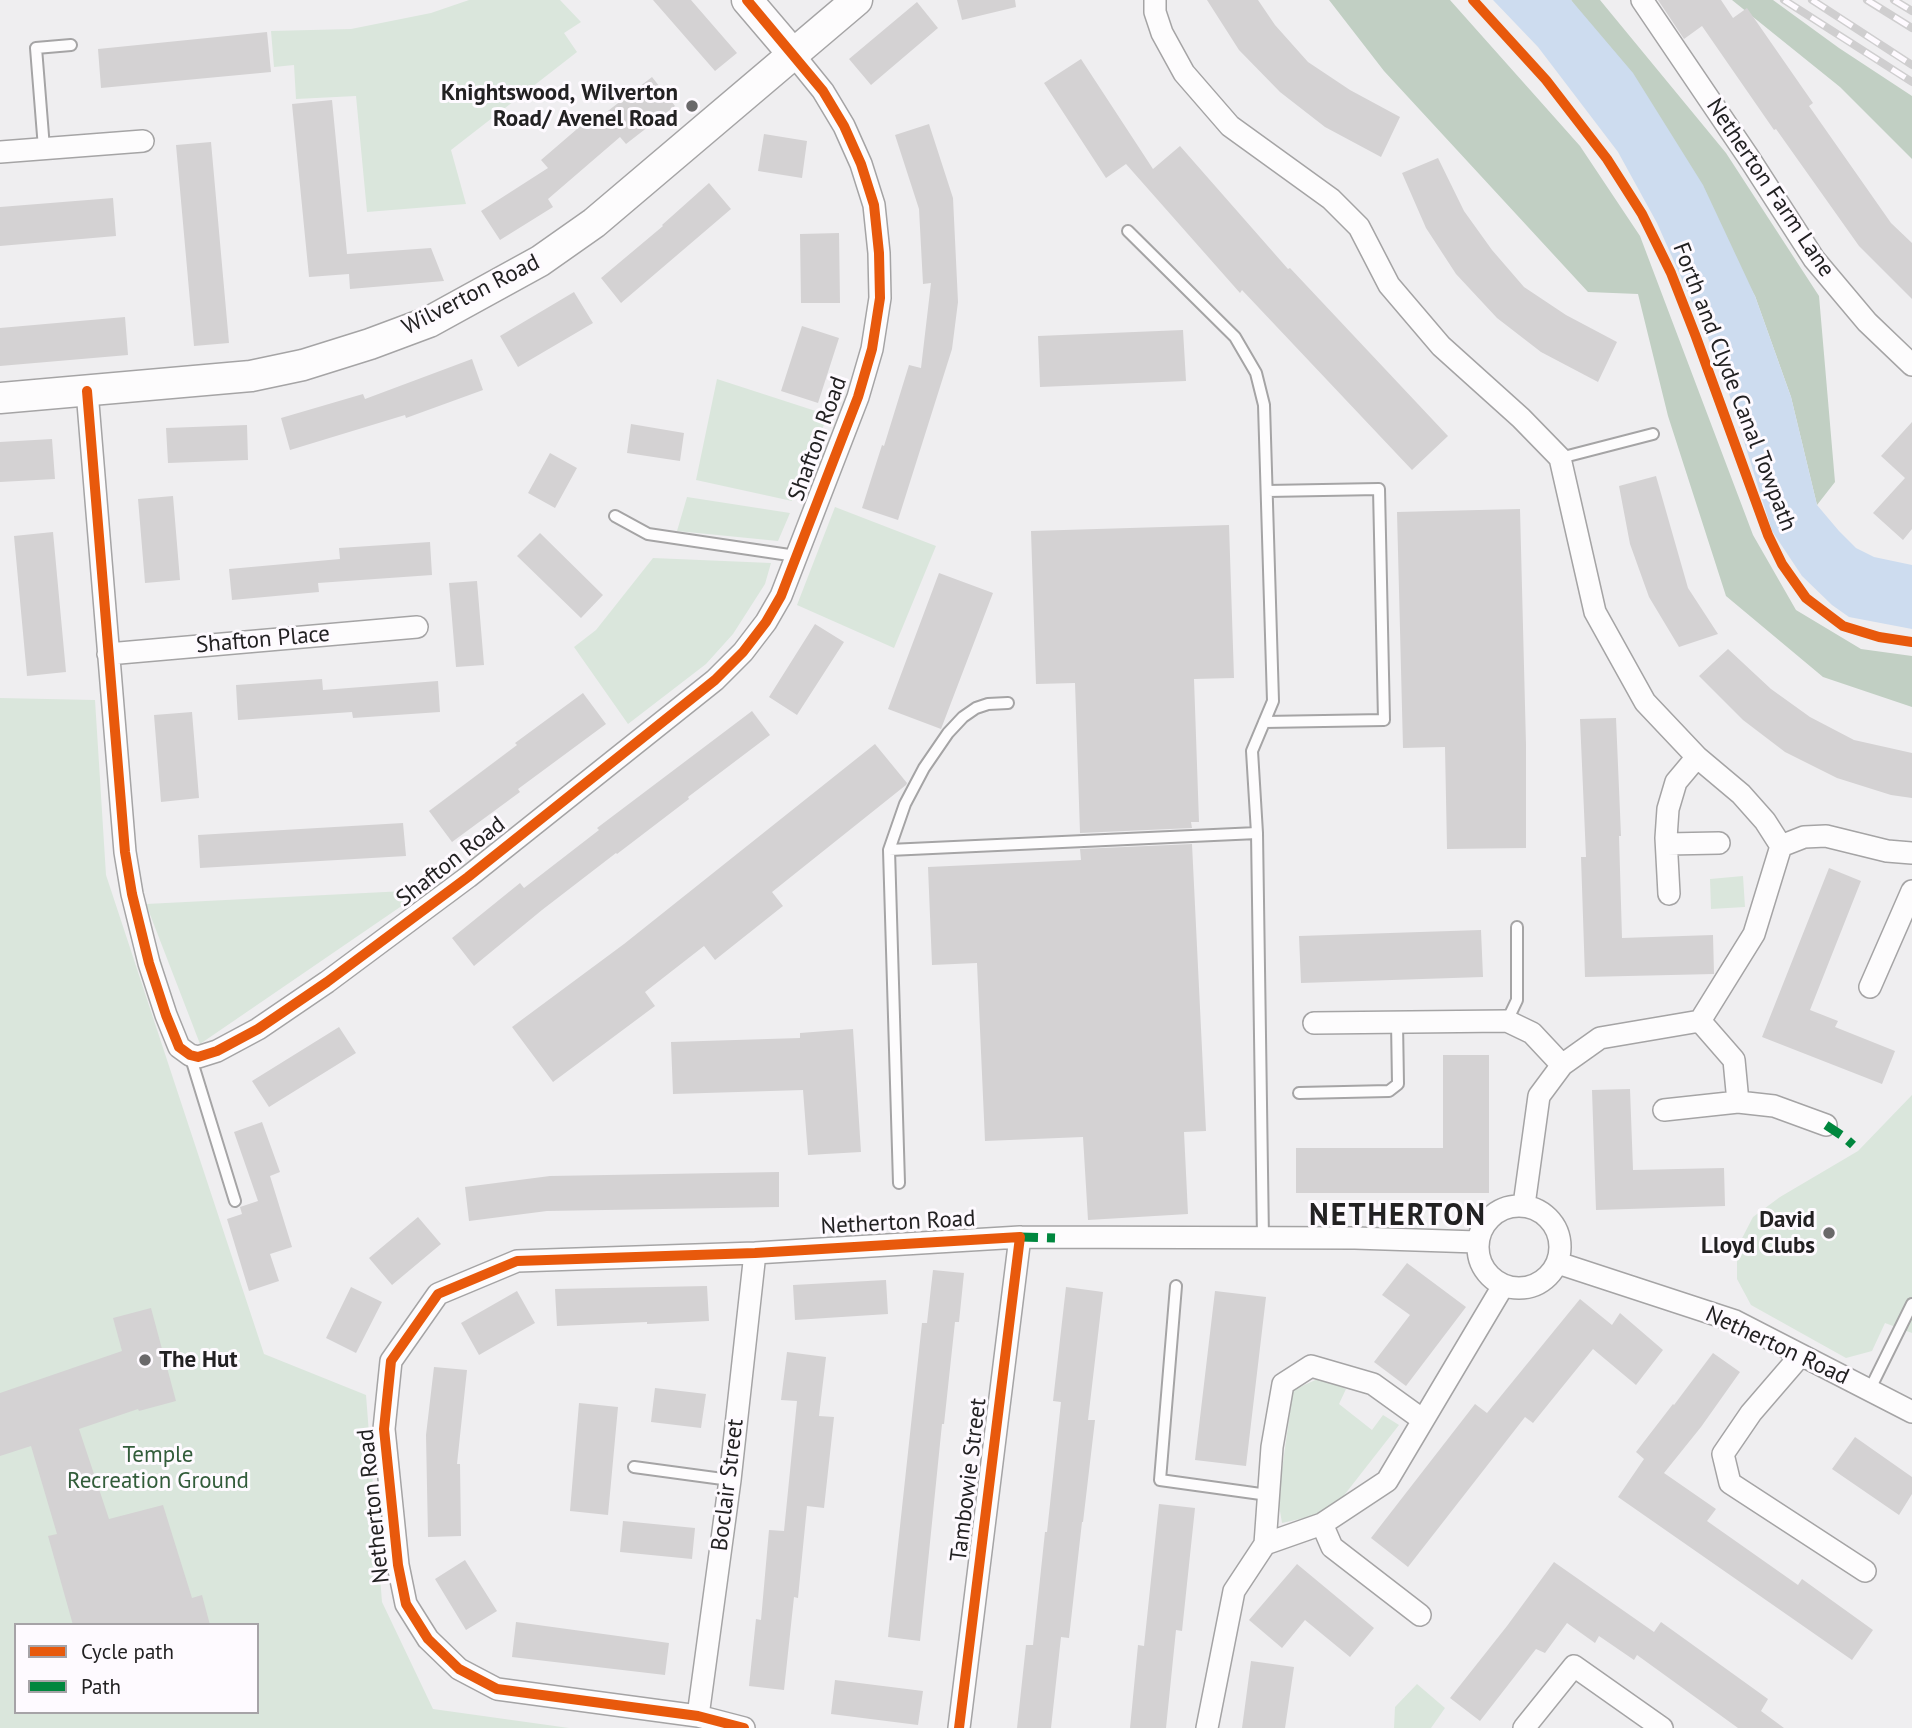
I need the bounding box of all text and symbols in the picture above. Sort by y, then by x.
place label: Knightswood, Wilverton Road/ Avenel Road [441,79,678,133]
street label: Netherton Farm Lane [1700,93,1840,283]
marker: Knightswood, Wilverton Road/ Avenel Road [684,98,700,114]
street label: Forth and Clyde Canal Towpath [1666,239,1802,535]
street label: Wilverton Road [398,249,544,341]
street label: Shafton Road [783,373,853,505]
street label: Shafton Place [195,620,331,660]
street label: Shafton Road [391,811,511,913]
district label: NETHERTON [1310,1198,1486,1234]
street label: Netherton Road [820,1205,976,1241]
place label: David Lloyd Clubs [1701,1206,1815,1260]
marker: David Lloyd Clubs [1821,1225,1837,1241]
street label: Netherton Road [1701,1301,1853,1391]
place label: The Hut [159,1346,237,1374]
marker: The Hut [137,1352,153,1368]
street label: Tambowie Street [945,1397,993,1563]
street label: Boclair Street [706,1417,750,1553]
street label: Netherton Road [352,1427,396,1585]
park label: Temple Recreation Ground [67,1441,249,1495]
legend [14,1623,259,1714]
text: Cycle path [81,1638,174,1665]
text: Path [81,1673,121,1700]

